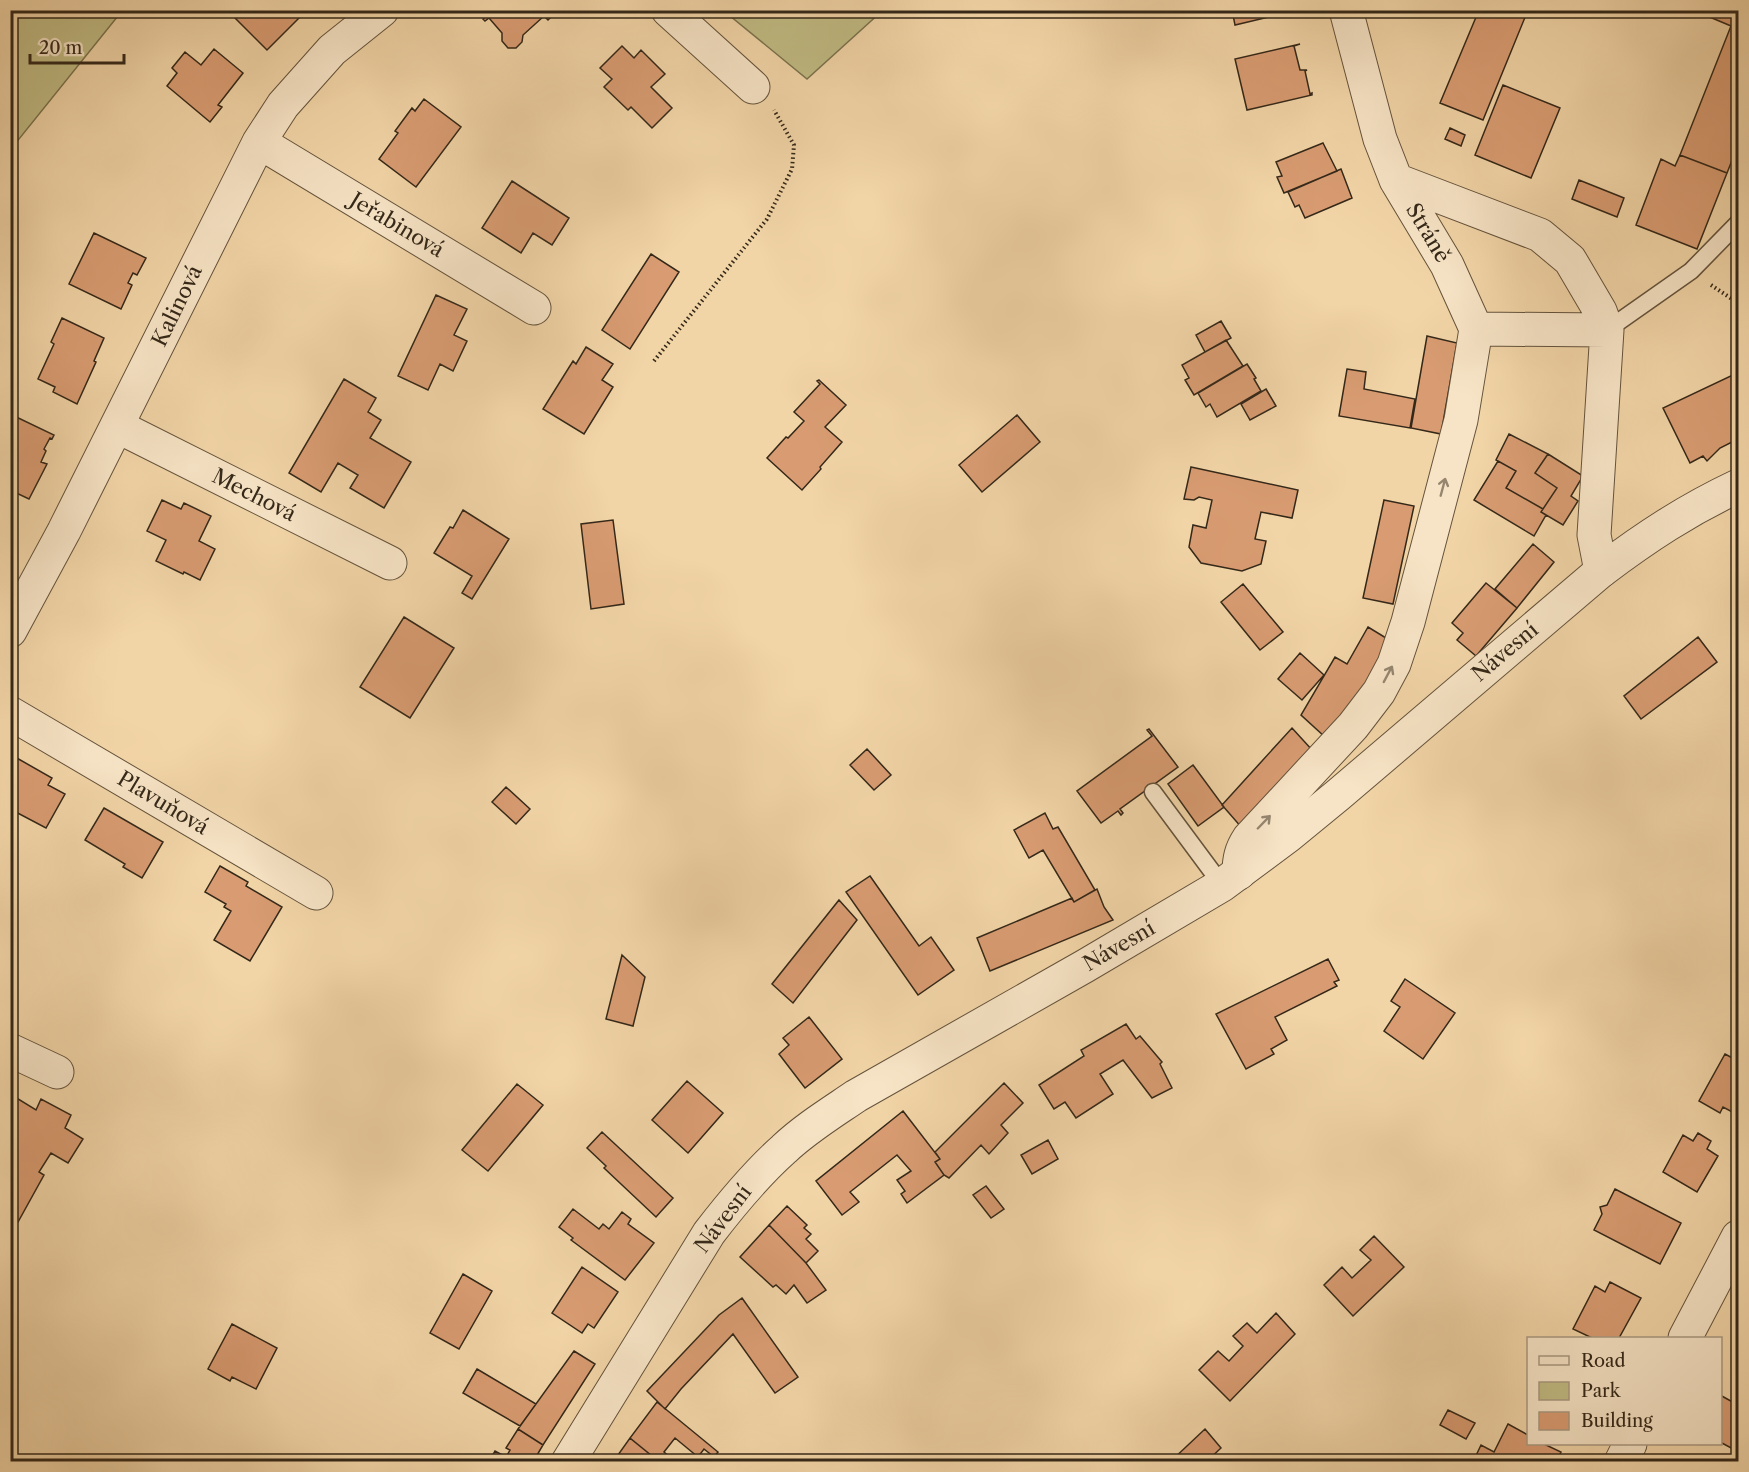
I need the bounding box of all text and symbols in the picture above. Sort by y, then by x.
scale bar [30,27,124,65]
text: 20 m [39,37,83,59]
street label: Jeřabinová [343,185,450,263]
street label: Stráně [1401,199,1456,267]
street label: Kalinová [146,260,207,350]
street label: Mechová [208,463,301,527]
one-way arrow [1438,478,1449,497]
street label: Návesní [1467,617,1543,686]
one-way arrow [1383,665,1394,683]
street label: Plavuňová [113,766,214,840]
one-way arrow [1256,815,1271,830]
street label: Návesní [1078,915,1159,976]
street label: Návesní [689,1180,756,1258]
legend [1527,1337,1722,1445]
text: Road [1581,1350,1626,1372]
text: Park [1581,1380,1622,1402]
text: Building [1581,1410,1653,1432]

